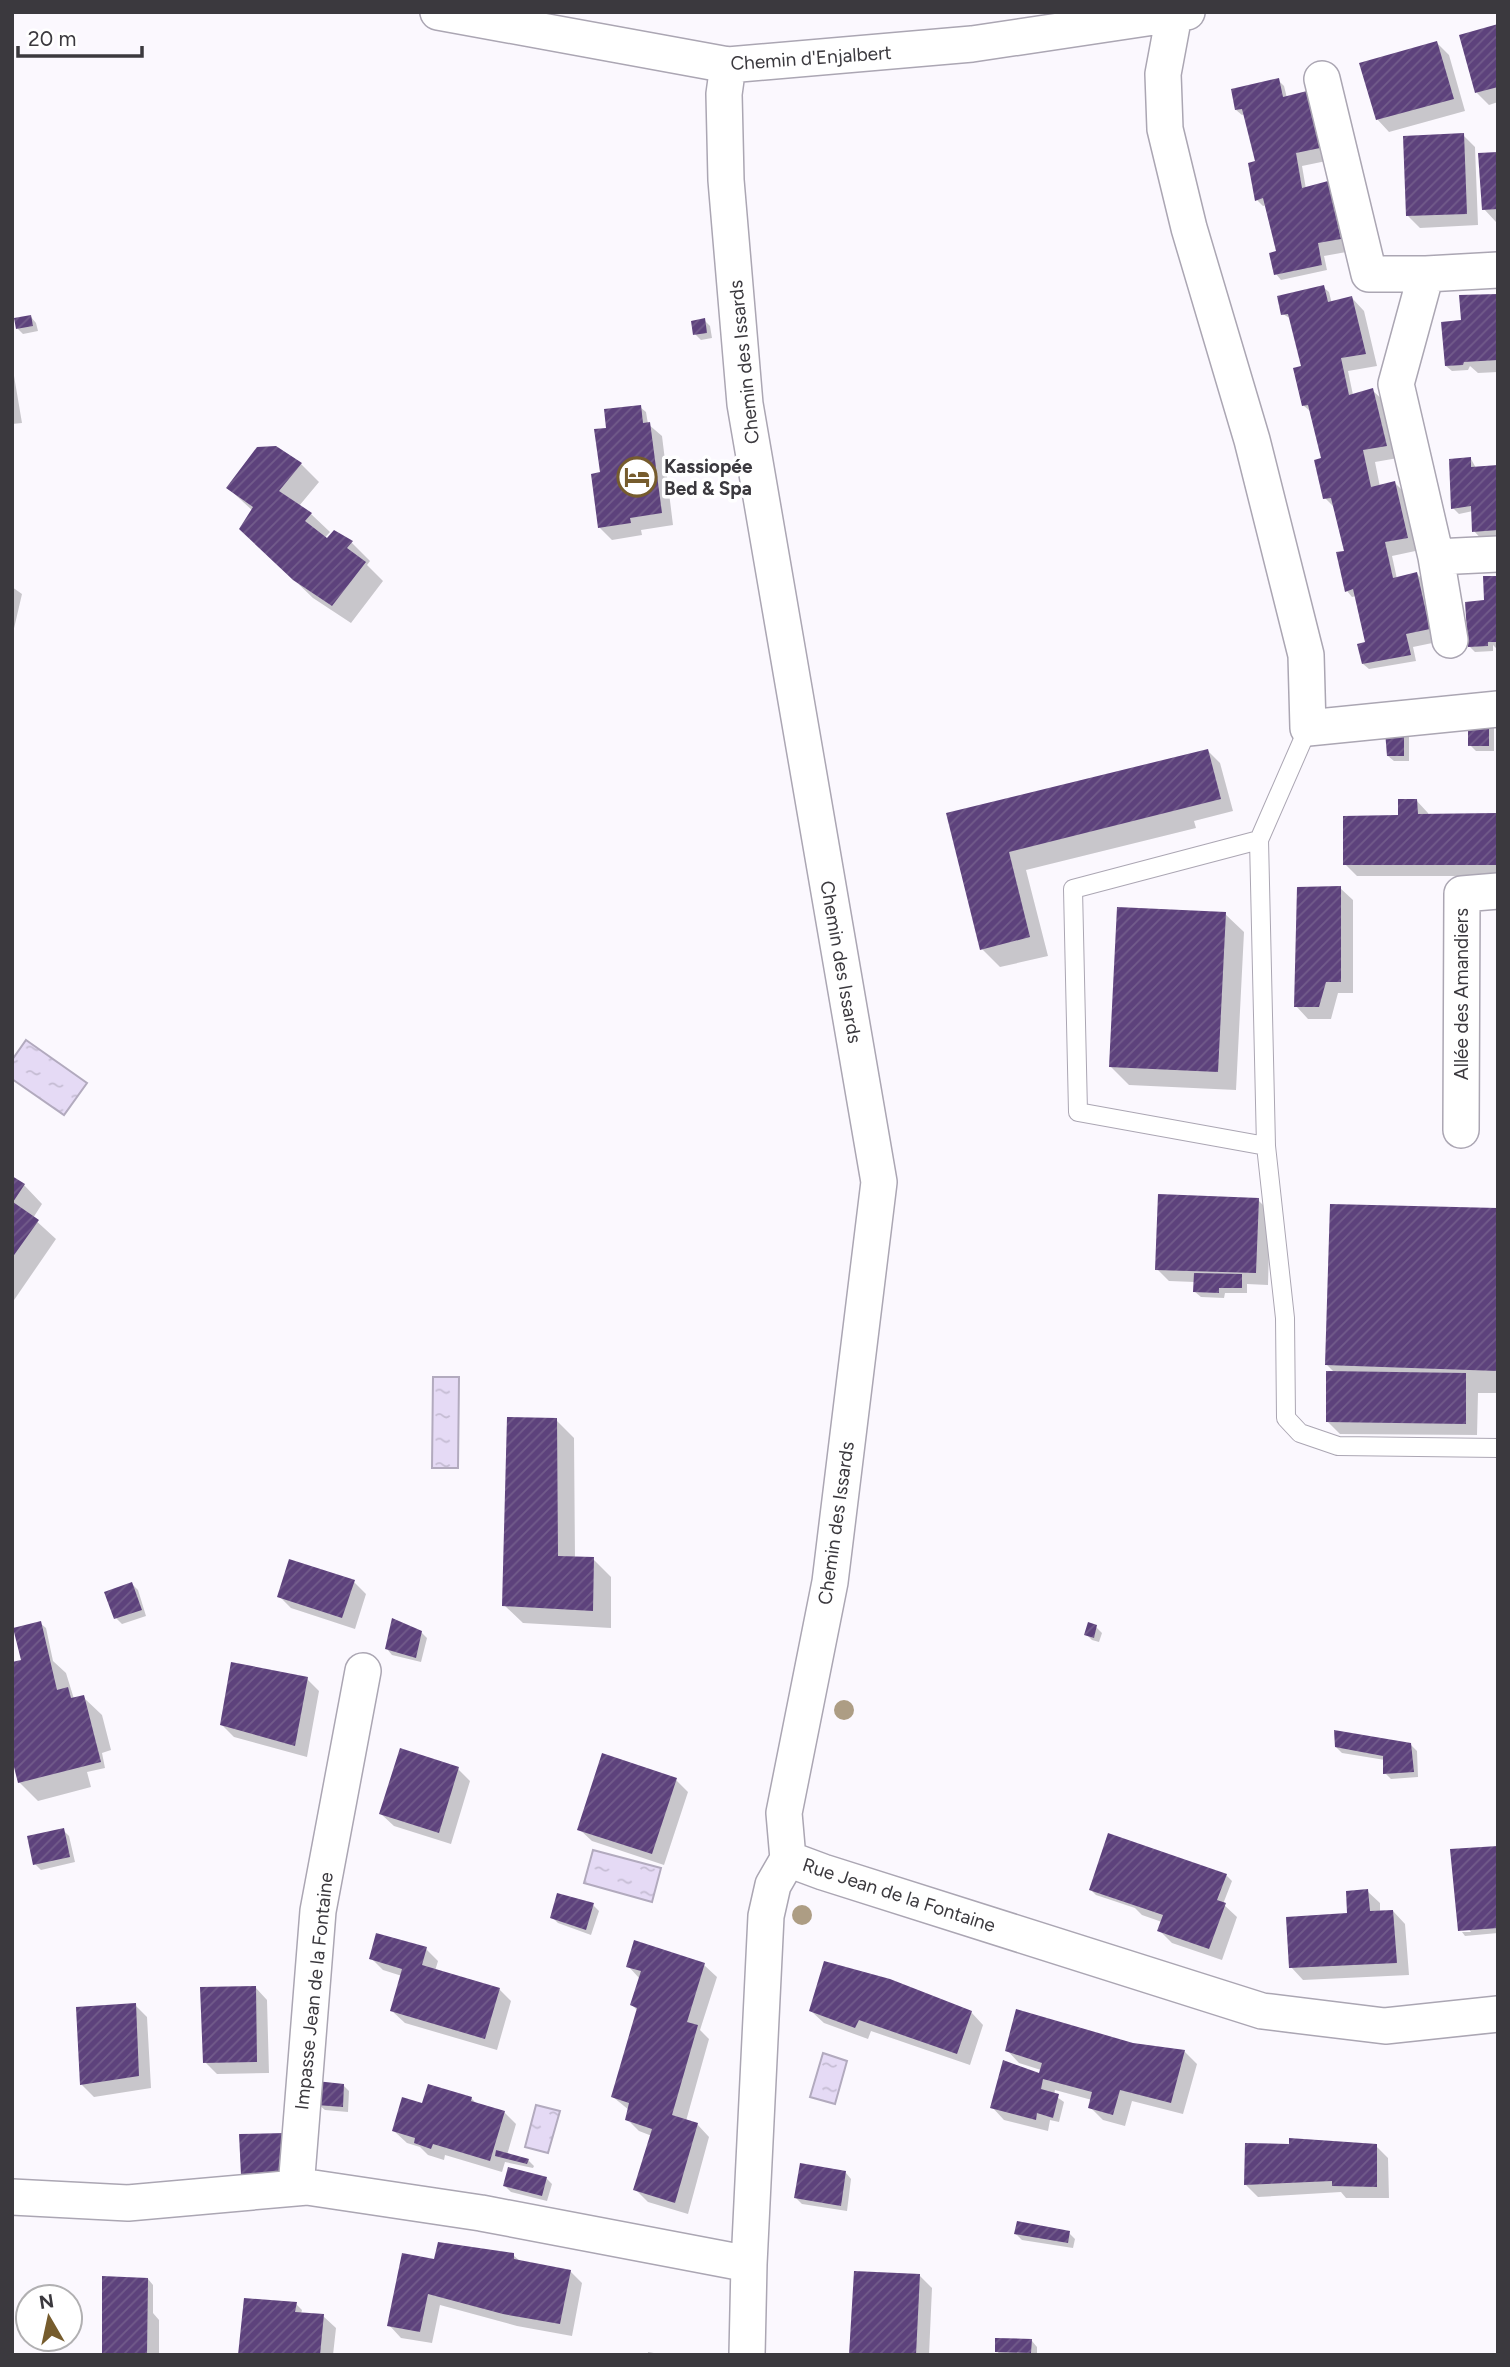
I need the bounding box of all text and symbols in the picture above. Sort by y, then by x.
scale bar [18,14,142,58]
text: 20 m [28,26,76,51]
street label: Chemin d'Enjalbert [730,41,892,75]
street label: Chemin des Issards [724,279,764,445]
place label: Kassiopée Bed & Spa [664,455,753,500]
hotel icon: Kassiopée Bed & Spa [616,456,658,498]
street label: Chemin des Issards [815,879,867,1045]
street label: Allée des Amandiers [1450,908,1473,1080]
street label: Chemin des Issards [813,1440,859,1606]
street label: Rue Jean de la Fontaine [800,1853,998,1937]
street label: Impasse Jean de la Fontaine [290,1871,338,2111]
north arrow [14,2283,84,2353]
text: N [37,2289,55,2314]

